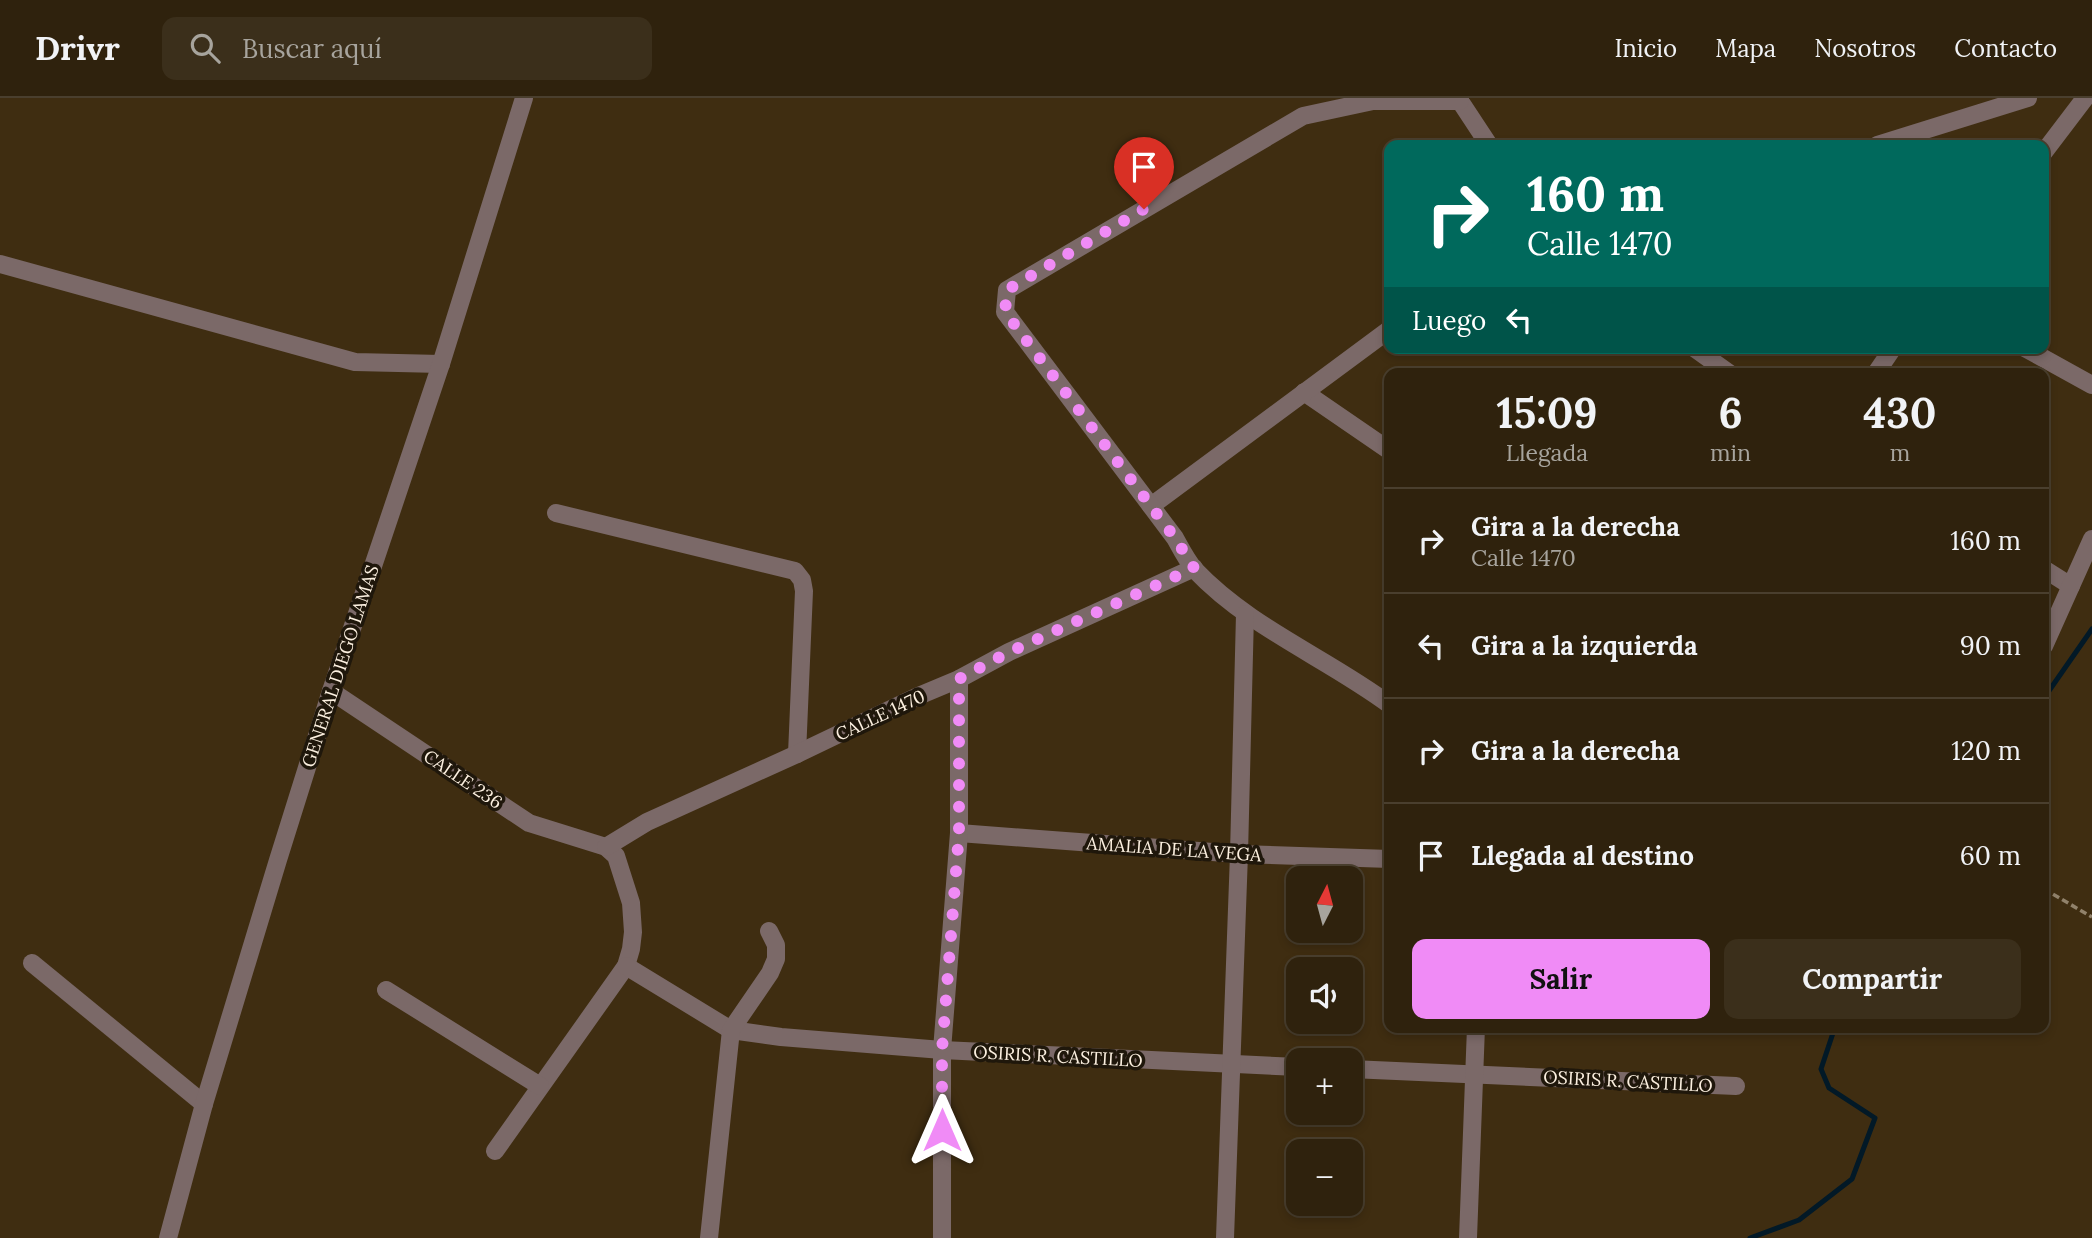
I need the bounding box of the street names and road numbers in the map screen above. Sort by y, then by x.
street label: GENERAL DIEGO LAMAS [296,562,384,770]
street label: CALLE 1470 [832,684,928,746]
street label: CALLE 236 [419,744,507,814]
street label: AMALIA DE LA VEGA [1085,831,1263,867]
street label: OSIRIS R. CASTILLO [973,1040,1143,1072]
street label: OSIRIS R. CASTILLO [1543,1065,1713,1097]

